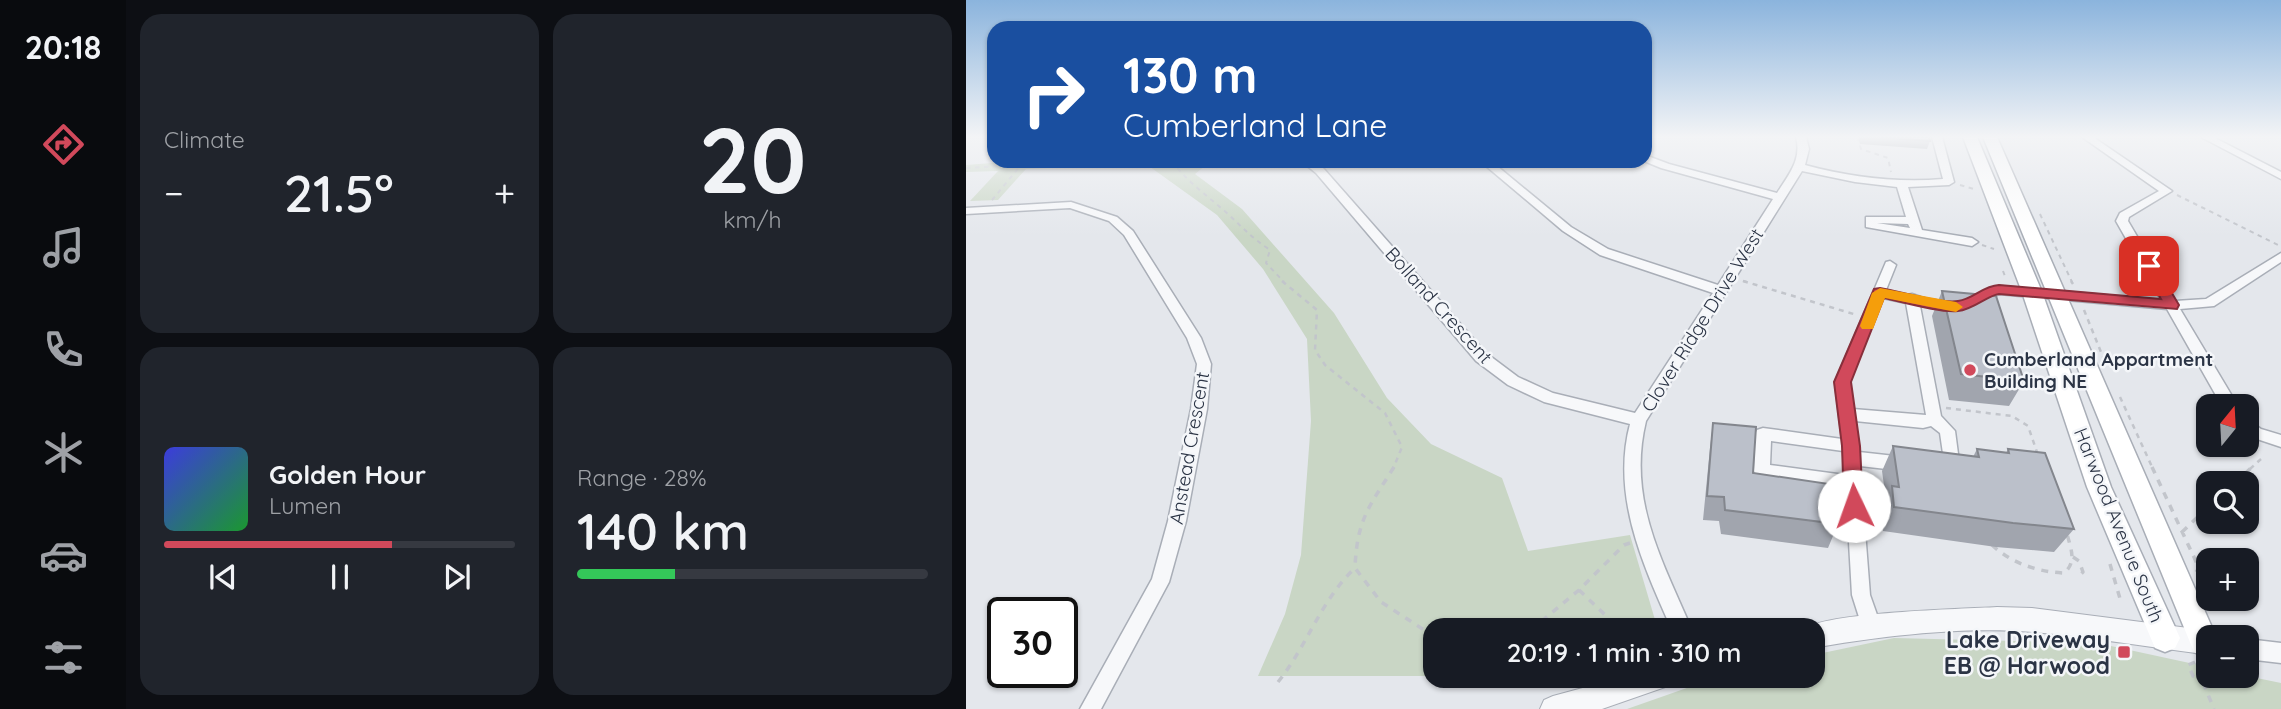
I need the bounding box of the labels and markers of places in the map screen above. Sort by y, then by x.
pin [2119,236,2179,296]
place label: Cumberland Appartment Building NE [1984,347,2213,393]
marker: Cumberland Appartment Building NE [1962,362,1978,378]
place label: Lake Driveway EB @ Harwood [1944,625,2110,680]
marker: Lake Driveway EB @ Harwood [2116,644,2132,660]

